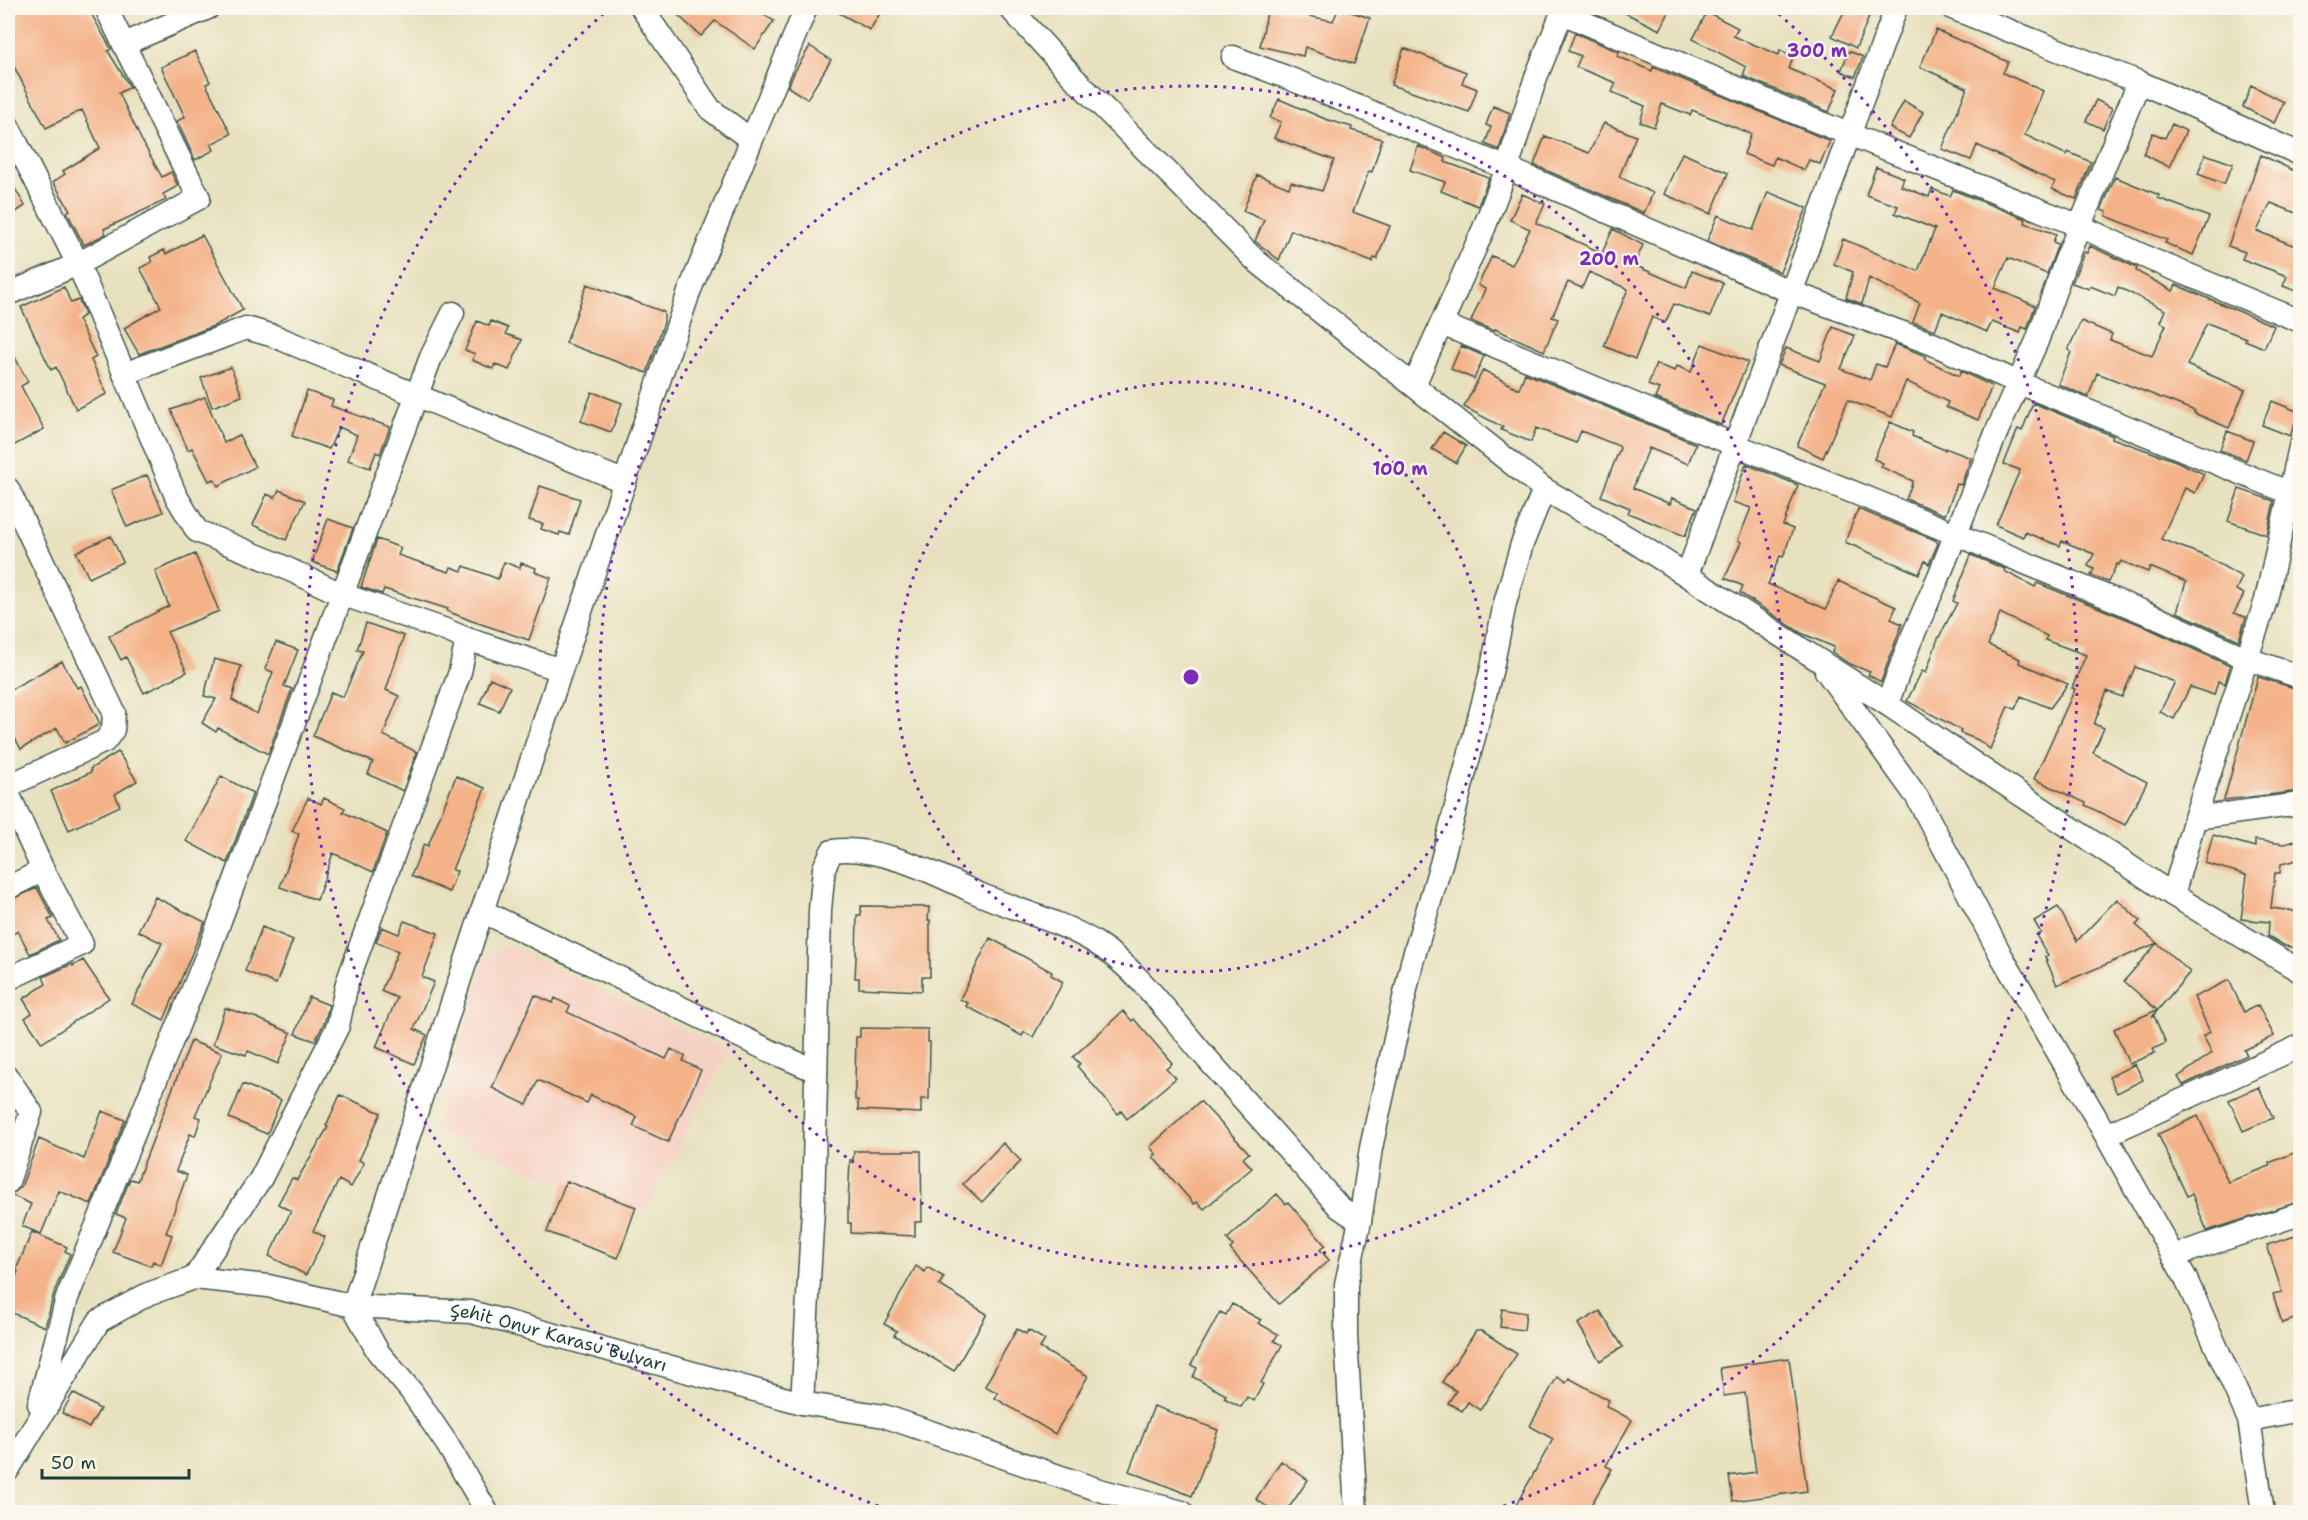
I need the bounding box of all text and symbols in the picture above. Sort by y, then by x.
text: 300 m [1787,39,1848,63]
text: 200 m [1579,247,1640,271]
text: 100 m [1372,457,1428,481]
centre of rings [1181,667,1201,687]
street label: Şehit Onur Karasu Bulvarı [449,1299,670,1377]
scale bar [42,1442,189,1480]
text: 50 m [51,1451,96,1475]

